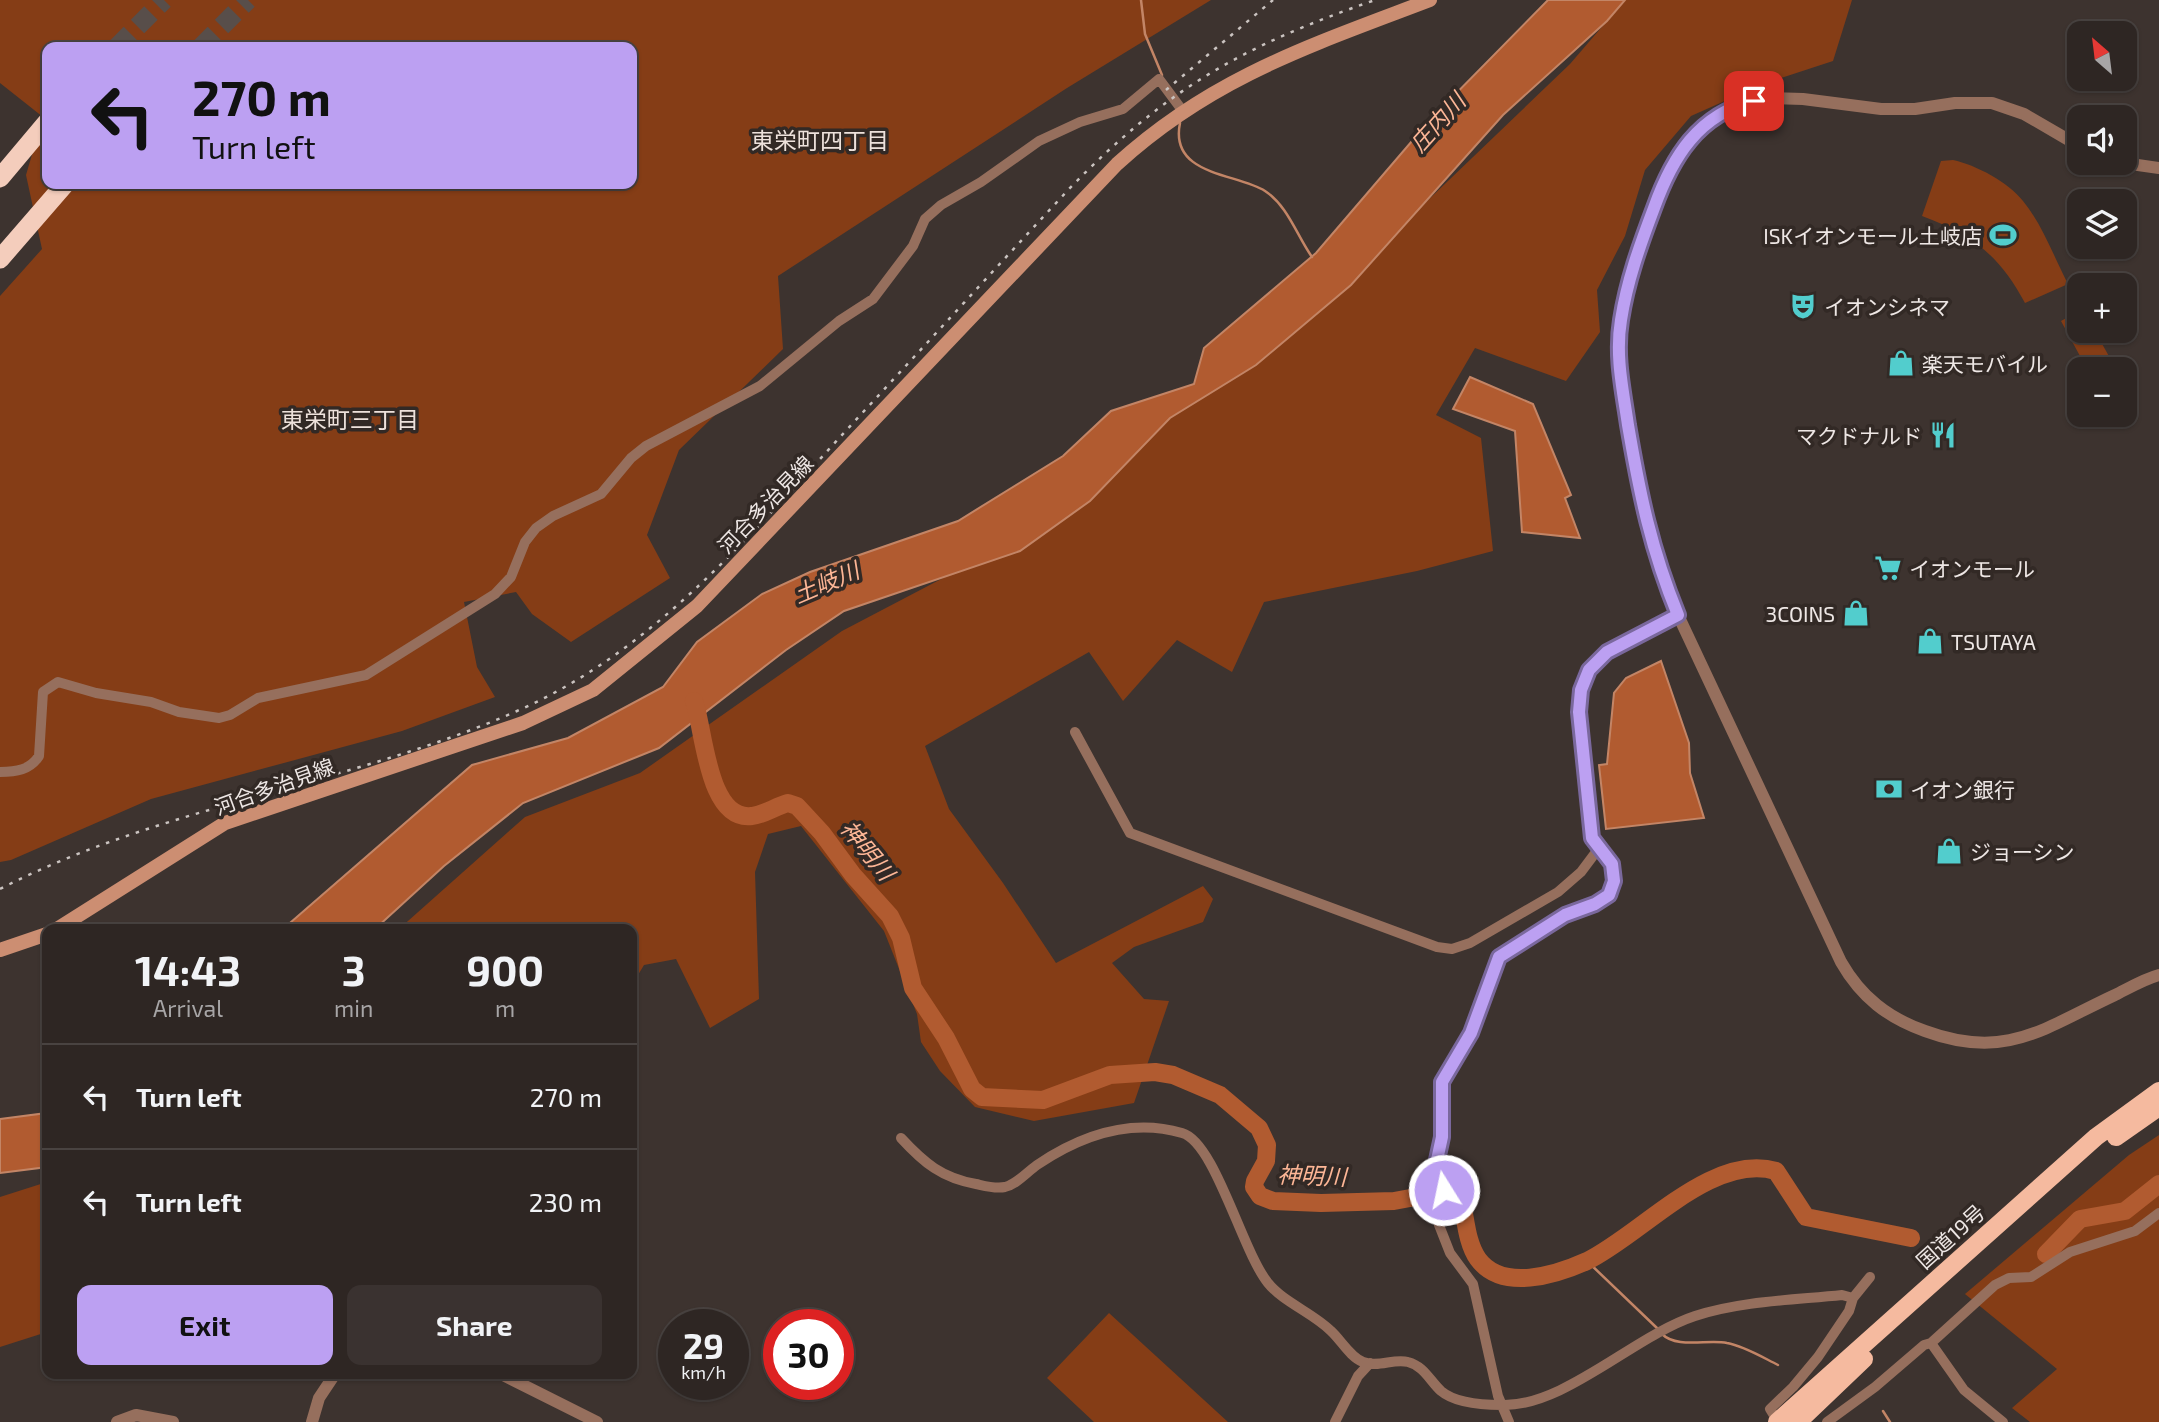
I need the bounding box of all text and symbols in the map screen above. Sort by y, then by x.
north arrow [2067,21,2137,91]
map controls [2067,21,2137,427]
text: 270 m [192,67,331,126]
icon: left [77,70,168,161]
pin [1724,71,1784,131]
icon: arrive [1735,82,1773,120]
water label: 庄内川 [1404,85,1472,157]
button: sound [2067,105,2137,175]
district label: 東栄町四丁目 [751,126,889,154]
text: Turn left [192,127,316,165]
button: layers [2067,189,2137,259]
sports icon: ISKイオンモール土岐店 [1988,220,2018,250]
place label: ISKイオンモール土岐店 [1763,223,1982,248]
button: + [2067,273,2137,343]
theatre icon: イオンシネマ [1788,291,1818,321]
place label: イオンシネマ [1824,294,1950,319]
shop icon: 楽天モバイル [1886,348,1916,378]
place label: 楽天モバイル [1922,351,2048,376]
button: − [2067,357,2137,427]
district label: 東栄町三丁目 [281,405,419,433]
restaurant icon: マクドナルド [1928,420,1958,450]
place label: マクドナルド [1796,423,1922,448]
street label: 河合多治見線 [712,450,818,558]
supermarket icon: イオンモール [1873,553,1903,583]
water label: 土岐川 [789,554,866,608]
place label: イオンモール [1909,556,2035,581]
shop icon: 3COINS [1841,598,1871,628]
place label: 3COINS [1765,601,1835,626]
shop icon: TSUTAYA [1915,626,1945,656]
place label: TSUTAYA [1951,629,2036,654]
street label: 河合多治見線 [211,753,337,819]
bank icon: イオン銀行 [1874,774,1904,804]
place label: イオン銀行 [1910,777,2015,802]
water label: 神明川 [835,814,902,888]
shop icon: ジョーシン [1934,836,1964,866]
place label: ジョーシン [1970,839,2075,864]
text: 14:43 [135,944,241,994]
text: 3 [342,944,366,994]
text: 900 [466,944,544,994]
text: Arrival [153,994,223,1022]
text: min [334,994,373,1022]
text: m [495,994,515,1022]
icon: left [77,1078,115,1116]
text: Turn left [136,1081,242,1112]
text: 270 m [530,1081,602,1112]
position arrow [1407,1153,1481,1227]
water label: 神明川 [1277,1160,1350,1190]
icon: left [77,1183,115,1221]
text: Turn left [136,1186,242,1217]
text: 230 m [529,1186,602,1217]
street label: 国道19号 [1911,1199,1989,1273]
button: Exit [77,1285,333,1365]
button: Share [347,1285,602,1365]
speed limit sign: 30 [763,1309,854,1400]
text: 29 [683,1324,724,1366]
text: km/h [681,1361,726,1383]

